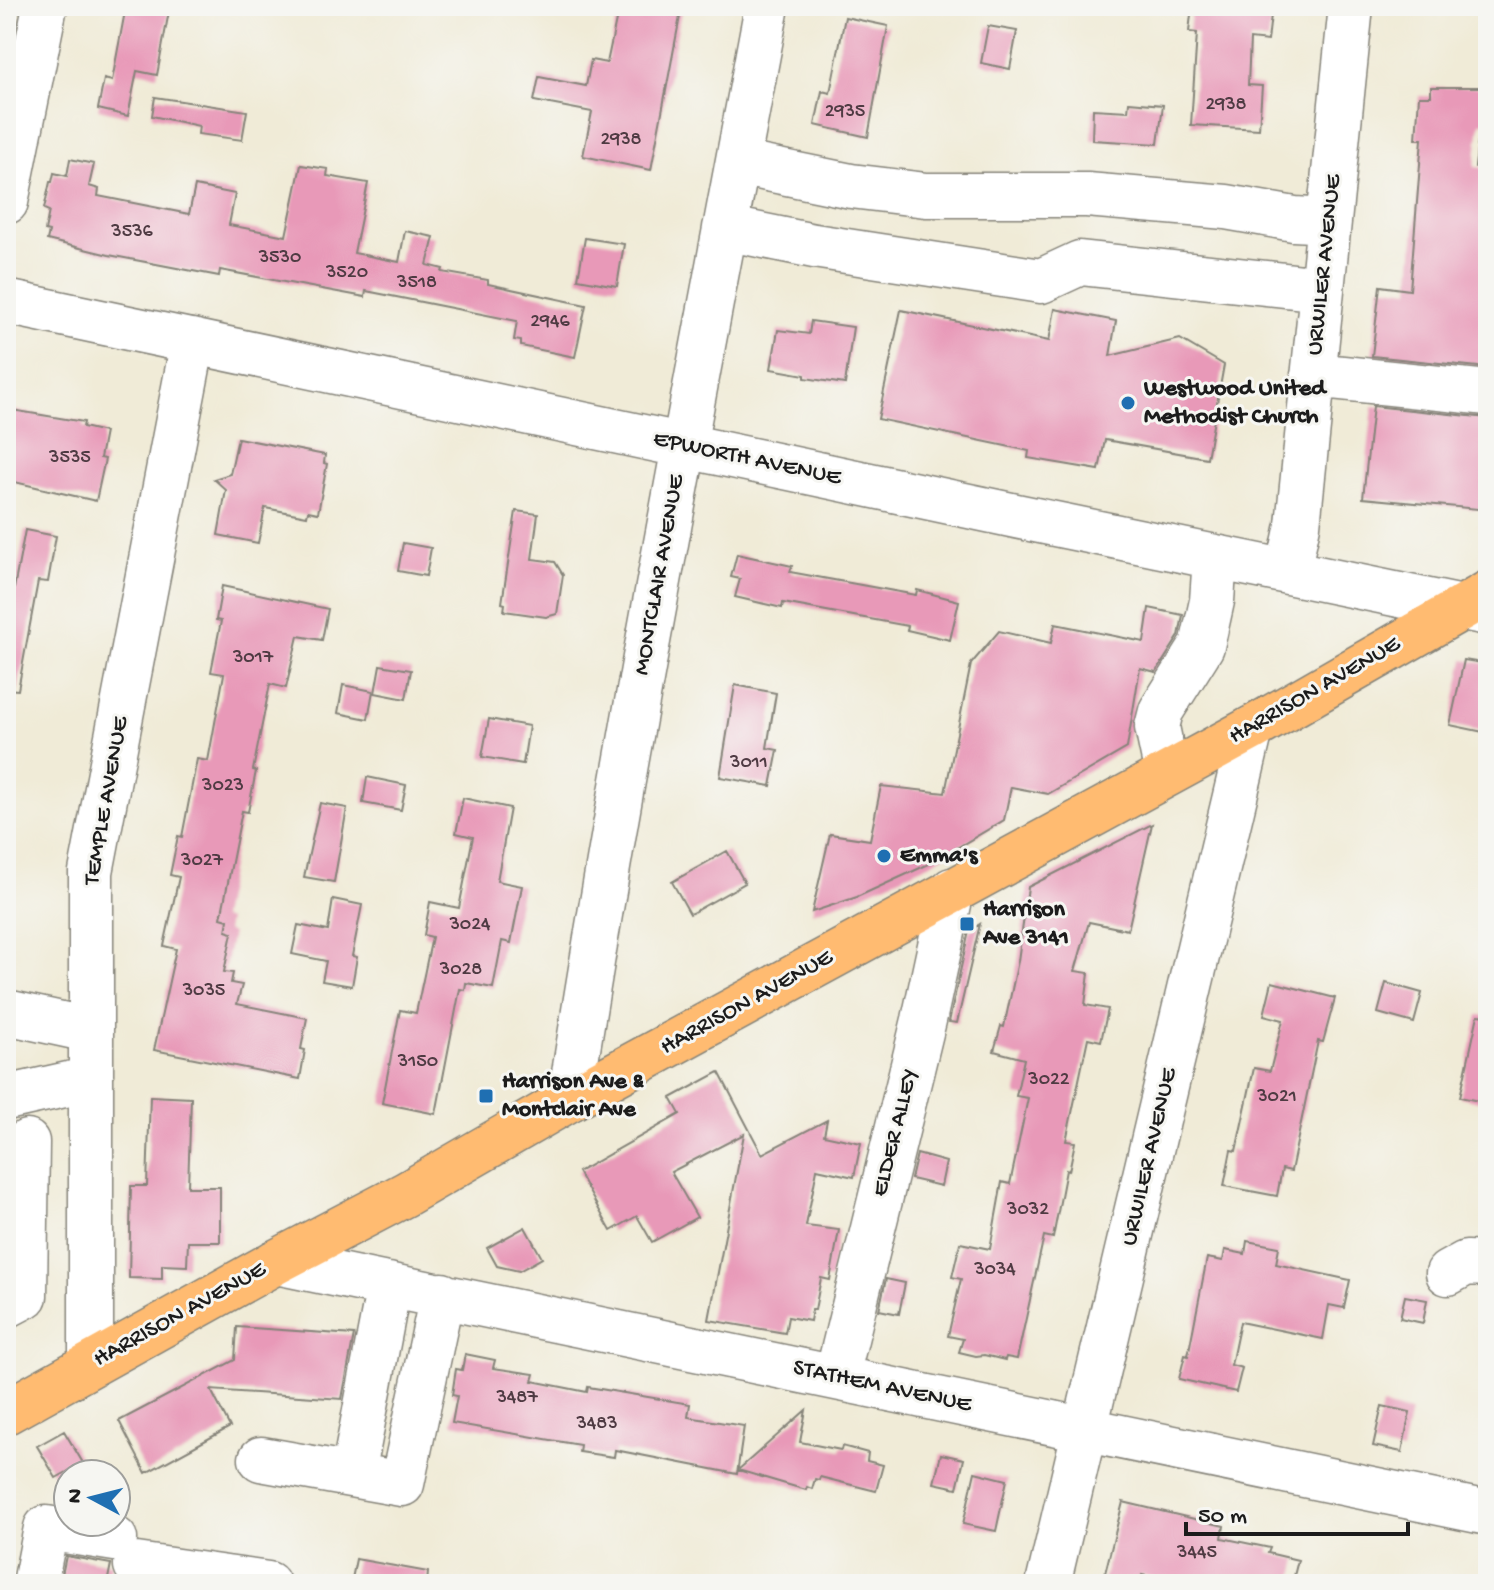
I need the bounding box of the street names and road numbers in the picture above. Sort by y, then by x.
street label: URWILER AVENUE [1301,172,1349,357]
street label: EPWORTH AVENUE [650,425,845,493]
street label: MONTCLAIR AVENUE [628,472,692,677]
street label: HARRISON AVENUE [1224,630,1407,752]
street label: TEMPLE AVENUE [78,714,136,889]
street label: HARRISON AVENUE [656,943,839,1062]
street label: URWILER AVENUE [1115,1064,1185,1249]
street label: ELDER ALLEY [866,1066,926,1200]
street label: HARRISON AVENUE [89,1255,272,1374]
street label: STATHEM AVENUE [790,1354,975,1420]

